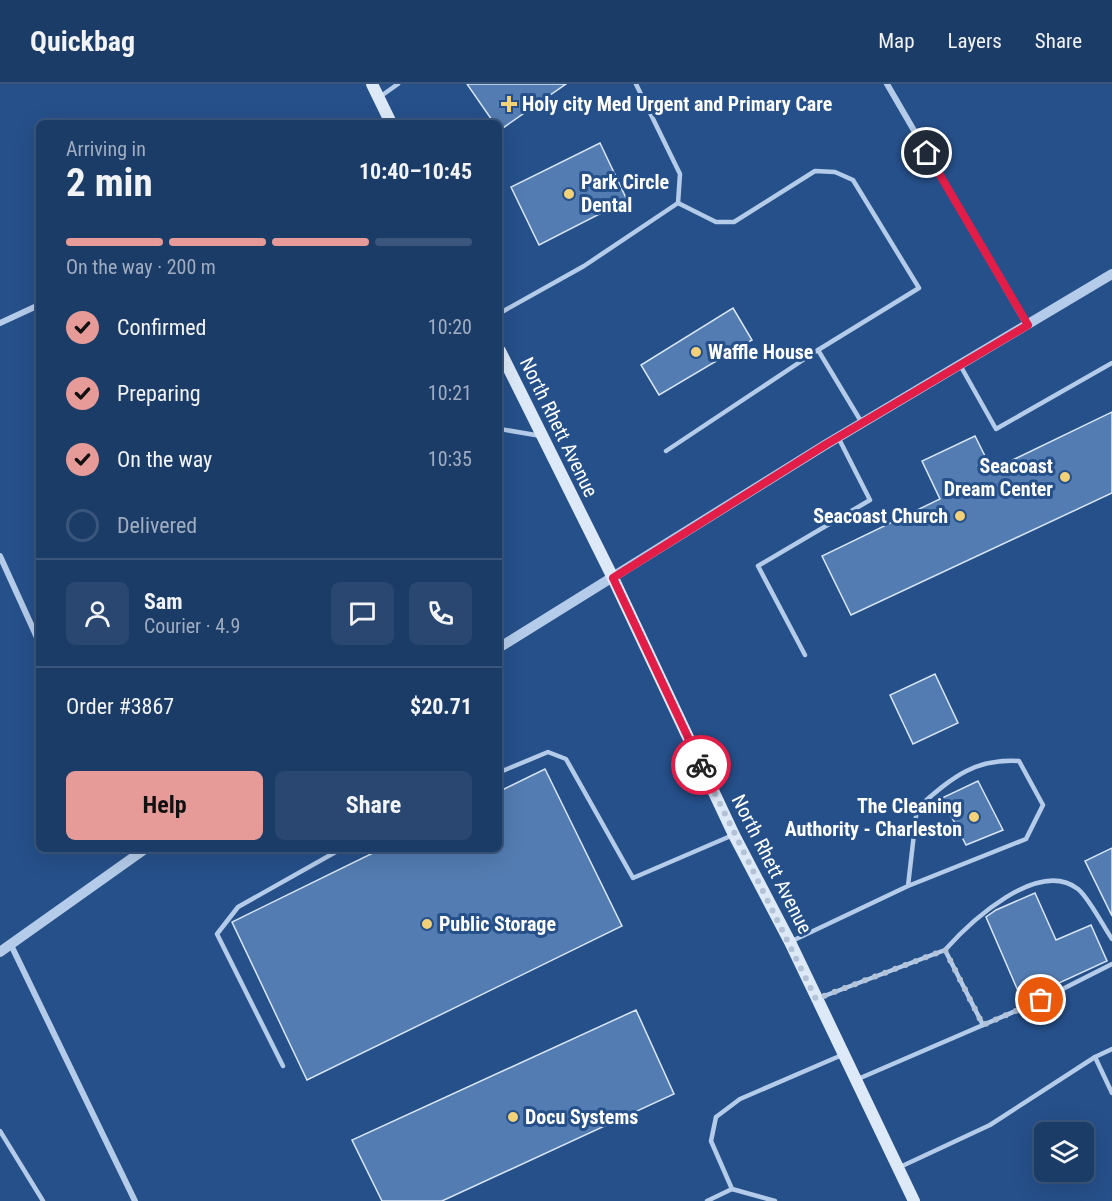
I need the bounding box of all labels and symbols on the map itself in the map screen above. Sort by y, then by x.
place label: Holy city Med Urgent and Primary Care [522,92,832,116]
marker: Holy city Med Urgent and Primary Care [500,95,518,113]
pin [901,127,952,178]
place label: Park Circle Dental [581,170,669,217]
marker: Park Circle Dental [562,187,576,201]
place label: Waffle House [708,340,813,364]
marker: Waffle House [689,345,703,359]
street label: North Rhett Avenue [515,353,603,501]
place label: Seacoast Dream Center [944,454,1053,501]
marker: Seacoast Dream Center [1058,470,1072,484]
place label: Seacoast Church [813,504,948,528]
marker: Seacoast Church [953,509,967,523]
courier [671,735,731,795]
street label: North Rhett Avenue [727,790,817,938]
place label: The Cleaning Authority - Charleston [785,794,962,841]
marker: The Cleaning Authority - Charleston [967,810,981,824]
place label: Public Storage [439,912,556,936]
marker: Public Storage [420,917,434,931]
pin [1015,974,1066,1025]
place label: Docu Systems [525,1105,638,1129]
marker: Docu Systems [506,1110,520,1124]

